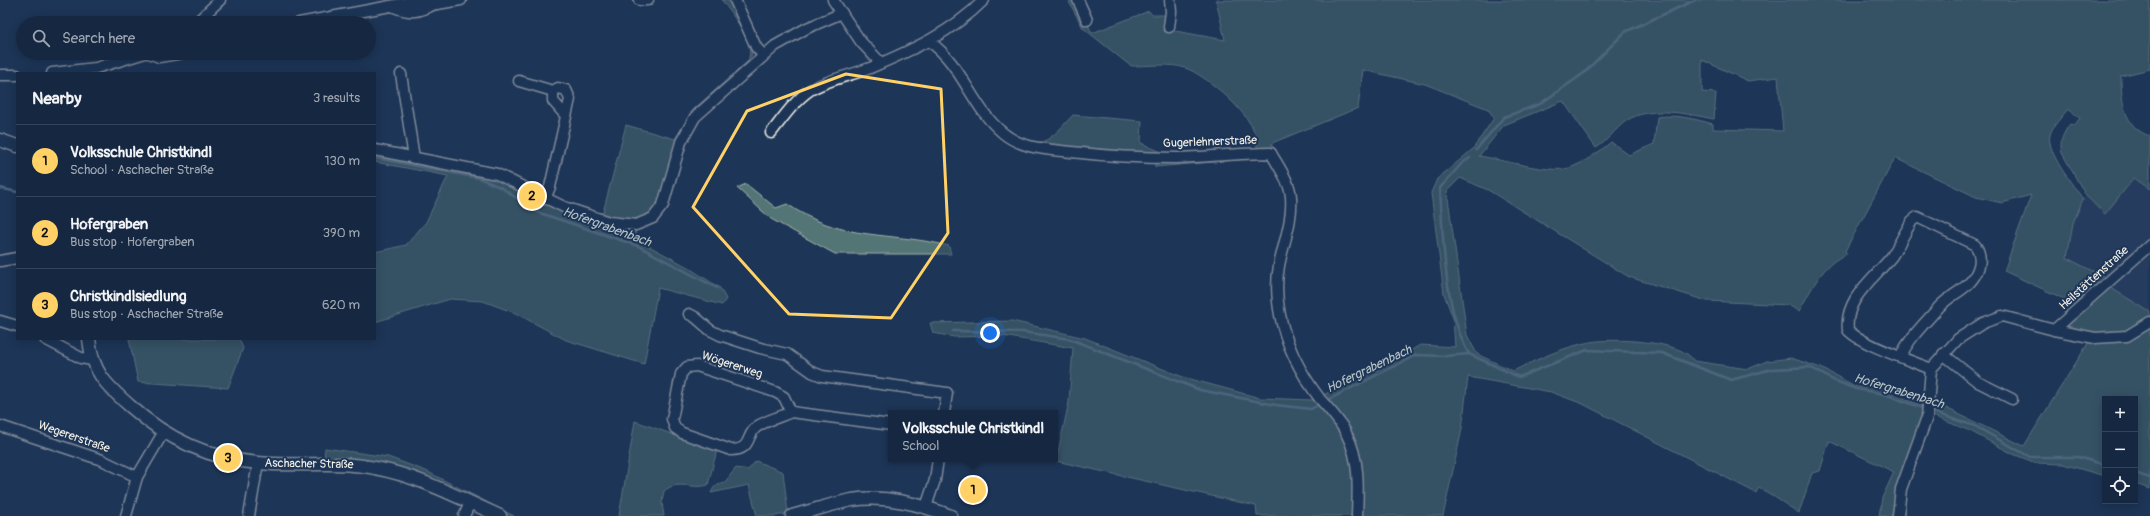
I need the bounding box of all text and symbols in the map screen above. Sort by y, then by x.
search box [16,16,376,60]
icon: search [30,27,52,49]
text: Search here [62,29,135,48]
text: Nearby [32,88,81,109]
text: 3 results [313,90,360,106]
street label: Gugerlehnerstraße [1163,133,1257,151]
text: Volksschule Christkindl [70,143,212,162]
text: 1 [42,153,48,169]
text: 130 m [324,153,360,169]
text: School · Aschacher Straße [70,162,214,178]
pin: 2 [519,181,545,211]
water label: Hofergrabenbach [561,204,654,251]
text: Hofergraben [70,215,148,234]
text: 2 [41,225,49,241]
text: 390 m [323,225,360,241]
text: Bus stop · Hofergraben [70,234,195,250]
street label: Heilstättenstraße [2056,243,2132,313]
text: Christkindlsiedlung [70,287,187,306]
text: 3 [41,297,49,313]
text: 620 m [322,297,360,313]
text: Bus stop · Aschacher Straße [70,306,223,322]
your location [980,323,1000,343]
water label: Hofergrabenbach [1324,341,1415,397]
street label: Wögererweg [700,348,764,382]
water label: Hofergrabenbach [1852,370,1947,413]
map controls [2102,396,2138,504]
button: + [2102,396,2138,432]
popup [888,410,1058,462]
street label: Wegererstraße [36,418,112,456]
text: Volksschule Christkindl [902,419,1044,438]
button: − [2102,432,2138,468]
text: School [902,438,939,454]
pin: 3 [215,443,241,473]
street label: Aschacher Straße [264,456,354,472]
button: locate [2102,468,2138,504]
pin: 1 [960,475,986,505]

